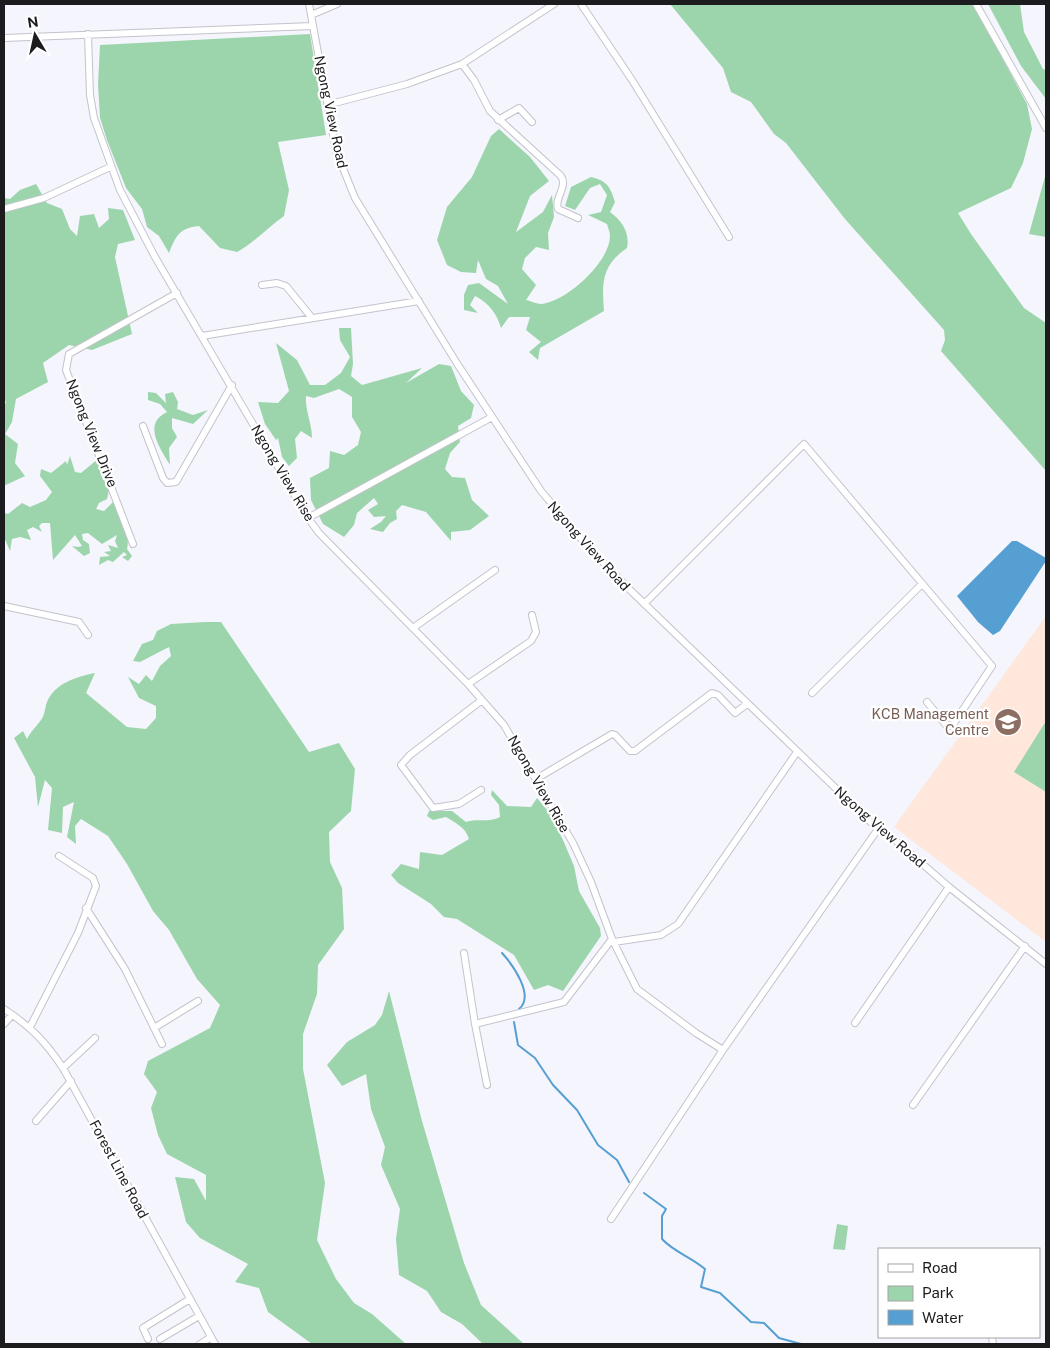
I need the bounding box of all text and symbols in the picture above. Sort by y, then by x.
north arrow [10,10,60,60]
text: N [26,13,40,31]
street label: Ngong View Road [311,54,351,170]
street label: Ngong View Drive [63,377,121,489]
street label: Ngong View Rise [248,422,318,524]
street label: Ngong View Road [545,498,633,594]
place label: KCB Management Centre [871,706,989,738]
school or university icon: KCB Management Centre [993,707,1023,737]
street label: Ngong View Rise [505,733,573,836]
street label: Ngong View Road [831,783,929,871]
street label: Forest Line Road [86,1117,152,1221]
legend [878,1248,1040,1338]
text: Road [922,1259,958,1276]
text: Park [922,1284,954,1301]
text: Water [922,1309,964,1326]

